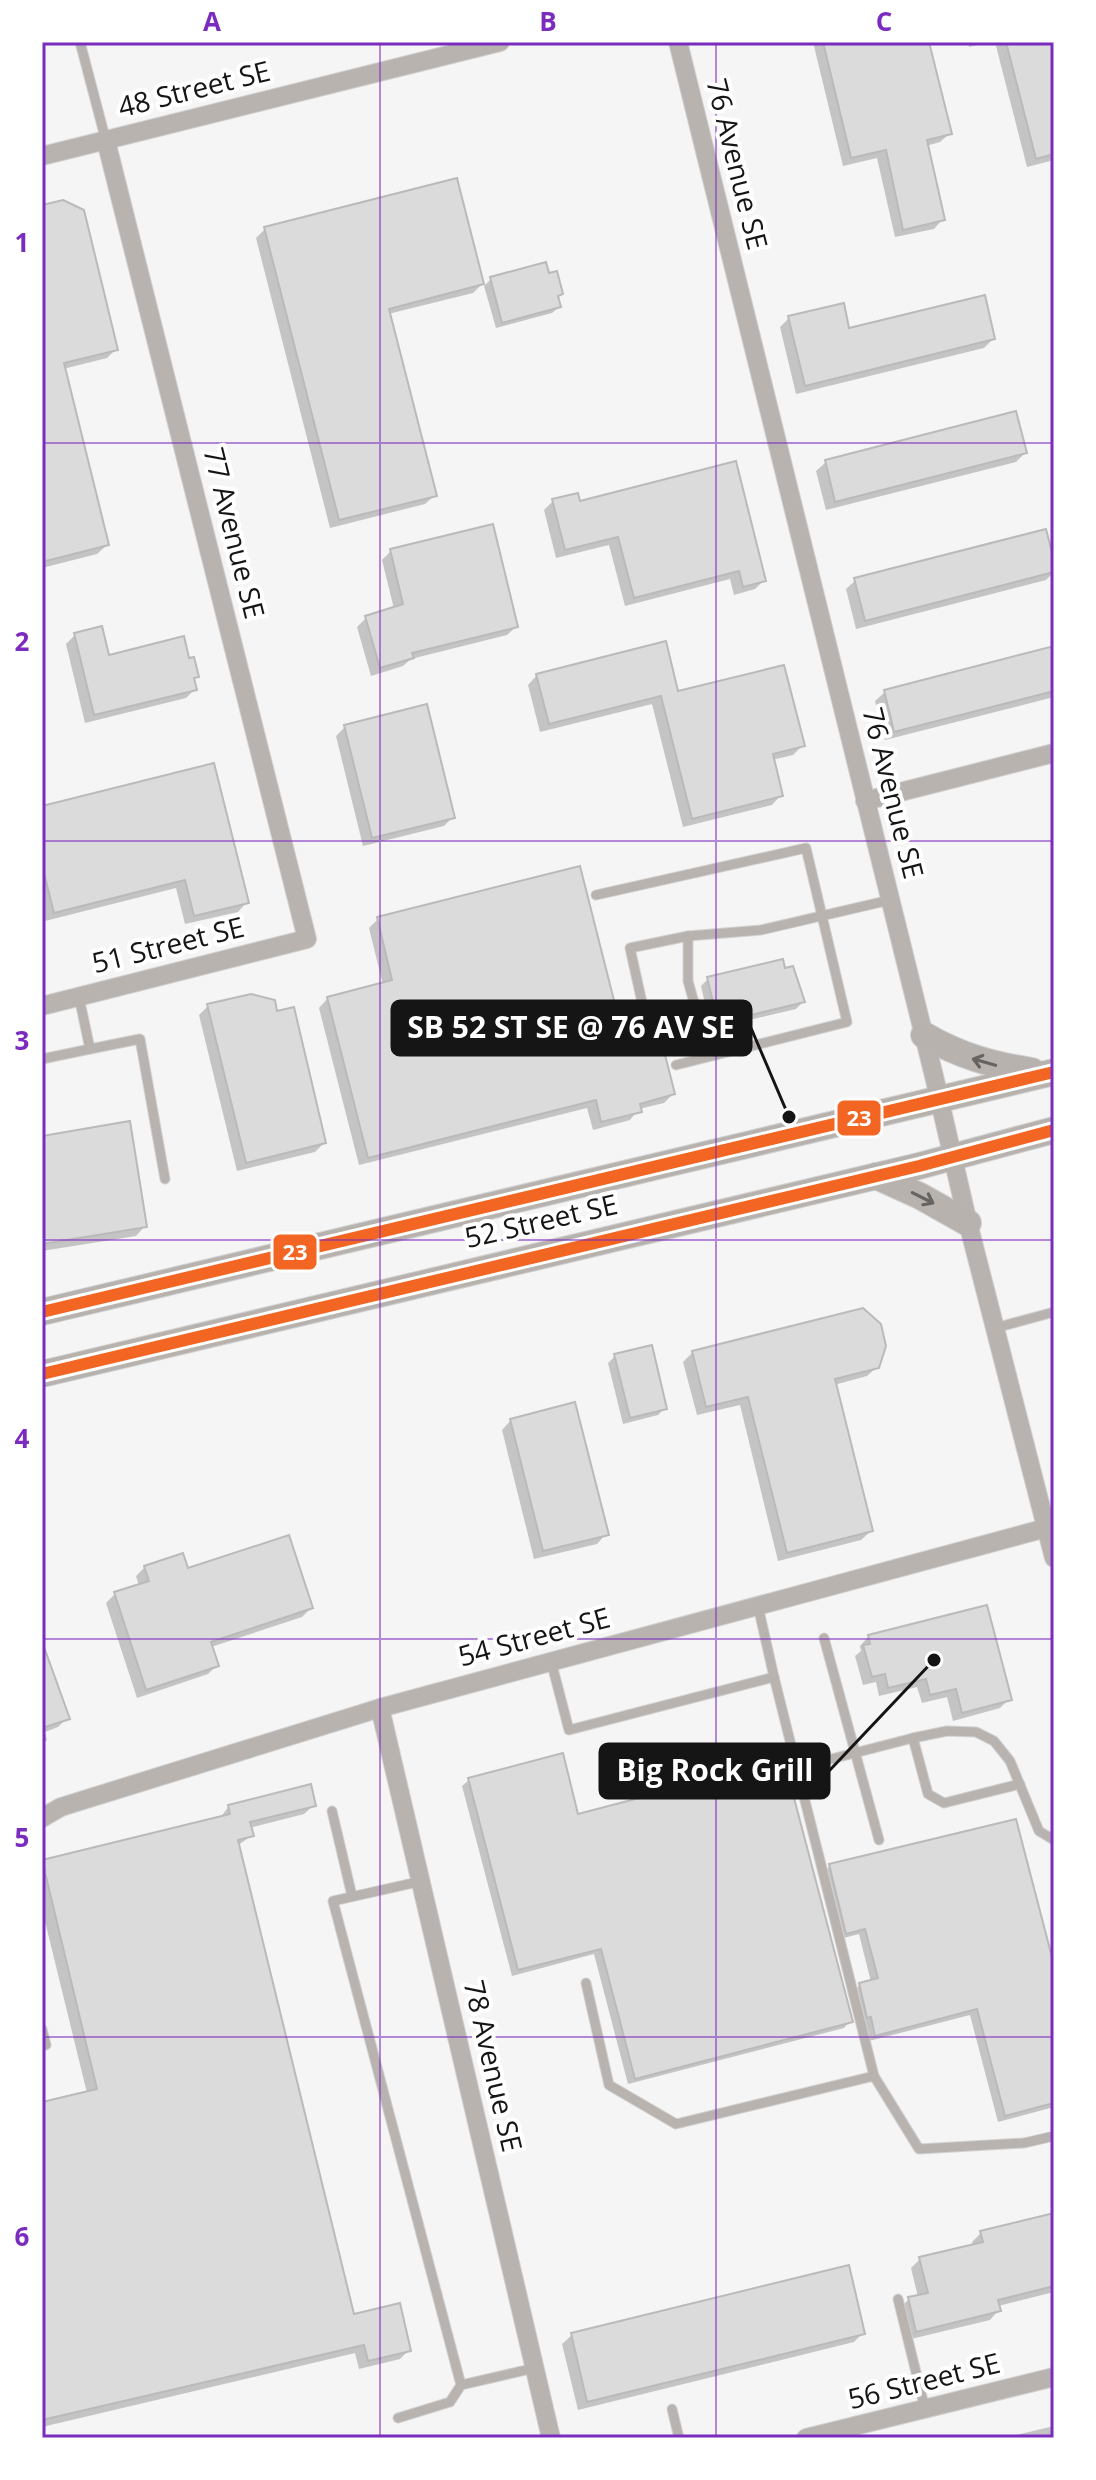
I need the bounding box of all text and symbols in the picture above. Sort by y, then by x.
text: A [203,3,221,39]
text: B [539,3,557,39]
text: C [876,3,892,39]
street label: 48 Street SE [114,51,274,125]
street label: 76 Avenue SE [698,74,778,253]
text: 1 [15,224,29,260]
street label: 77 Avenue SE [195,443,275,622]
text: 2 [15,623,30,659]
street label: 76 Avenue SE [854,703,934,882]
street label: 51 Street SE [88,907,248,981]
callout: SB 52 ST SE @ 76 AV SE [392,1001,751,1055]
text: SB 52 ST SE @ 76 AV SE [407,1006,735,1047]
text: 3 [15,1022,29,1058]
one-way arrow [971,1054,997,1069]
line badge: 23 [836,1099,882,1137]
text: 23 [846,1102,872,1132]
street label: 52 Street SE [461,1184,621,1256]
one-way arrow [910,1190,934,1206]
line badge: 23 [272,1233,318,1271]
text: 23 [282,1236,308,1266]
text: 4 [15,1420,30,1456]
street label: 54 Street SE [454,1598,614,1675]
callout: Big Rock Grill [600,1744,829,1798]
text: Big Rock Grill [616,1749,814,1790]
text: 5 [15,1819,29,1855]
street label: 78 Avenue SE [456,1976,532,2155]
text: 6 [15,2218,30,2254]
street label: 56 Street SE [844,2343,1004,2417]

